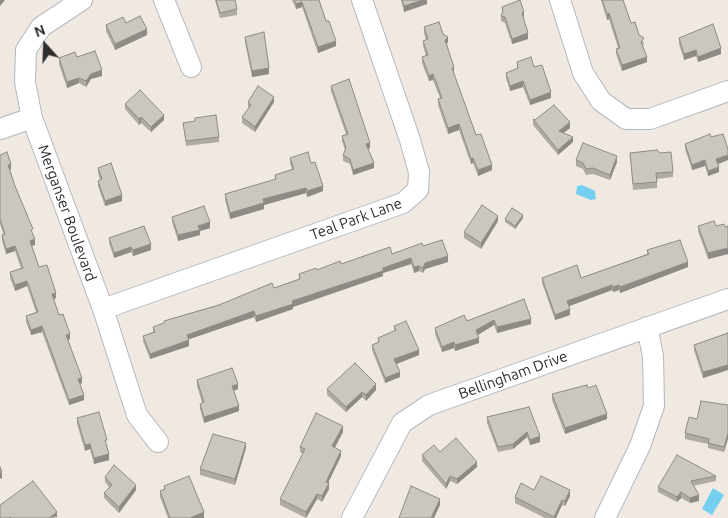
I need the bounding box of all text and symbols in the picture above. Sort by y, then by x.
north arrow [20,20,70,70]
text: N [32,22,48,40]
street label: Merganser Boulevard [34,142,100,284]
street label: Teal Park Lane [308,194,404,244]
street label: Bellingham Drive [456,347,570,403]

